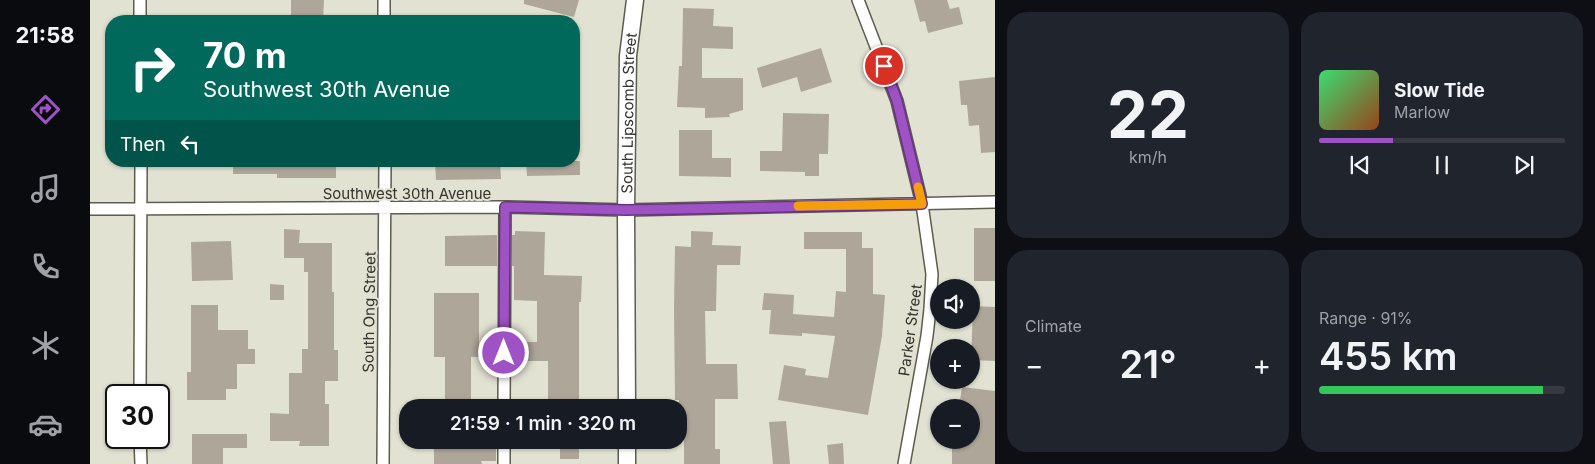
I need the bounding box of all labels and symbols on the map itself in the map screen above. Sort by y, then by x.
street label: South Lipscomb Street [617,31,640,194]
pin [863,45,905,87]
street label: Southwest 30th Avenue [323,184,491,203]
street label: South Ong Street [358,251,380,373]
street label: Parker Street [894,283,926,377]
position arrow [477,326,529,378]
speed limit sign: 30 [105,384,170,449]

